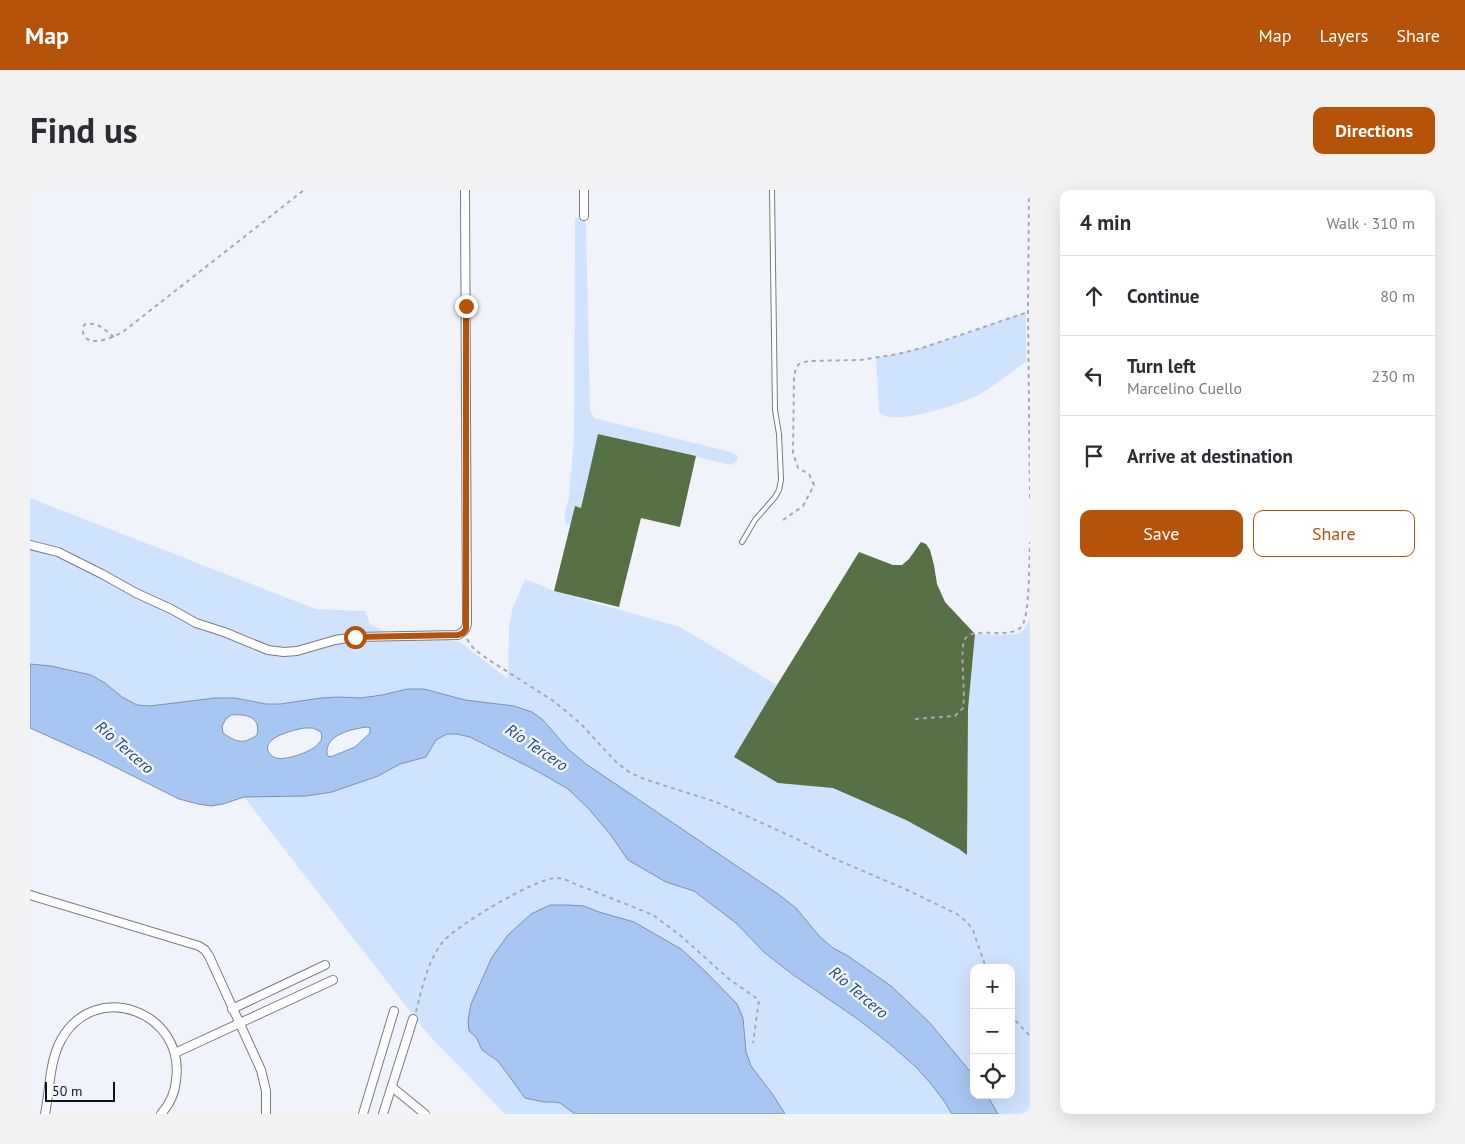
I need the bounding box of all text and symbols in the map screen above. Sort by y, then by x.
text: Map [25,20,69,51]
text: Map [1259,24,1291,47]
text: Layers [1319,24,1368,47]
text: Share [1396,24,1440,47]
text: Find us [30,107,138,153]
button: Directions [1313,107,1435,154]
text: 4 min [1080,209,1131,236]
text: Walk · 310 m [1326,213,1415,233]
icon: ahead [1080,282,1108,310]
text: Continue [1127,284,1199,308]
text: 80 m [1380,286,1415,306]
route end [455,295,478,318]
text: Turn left [1127,354,1196,378]
icon: left [1080,362,1108,390]
text: 230 m [1372,366,1415,386]
text: Marcelino Cuello [1127,378,1242,398]
icon: arrive [1080,442,1108,470]
text: Arrive at destination [1127,444,1293,468]
button: Save [1080,510,1243,557]
button: Share [1253,510,1415,557]
route start [344,626,367,649]
water label: Río Tercero [92,716,158,778]
water label: Río Tercero [502,719,572,775]
water label: Río Tercero [825,962,893,1022]
map controls [970,964,1015,1099]
button: + [970,964,1015,1009]
button: − [970,1009,1015,1054]
button: locate [970,1054,1015,1099]
scale bar [45,1079,115,1102]
text: 50 m [52,1082,82,1100]

